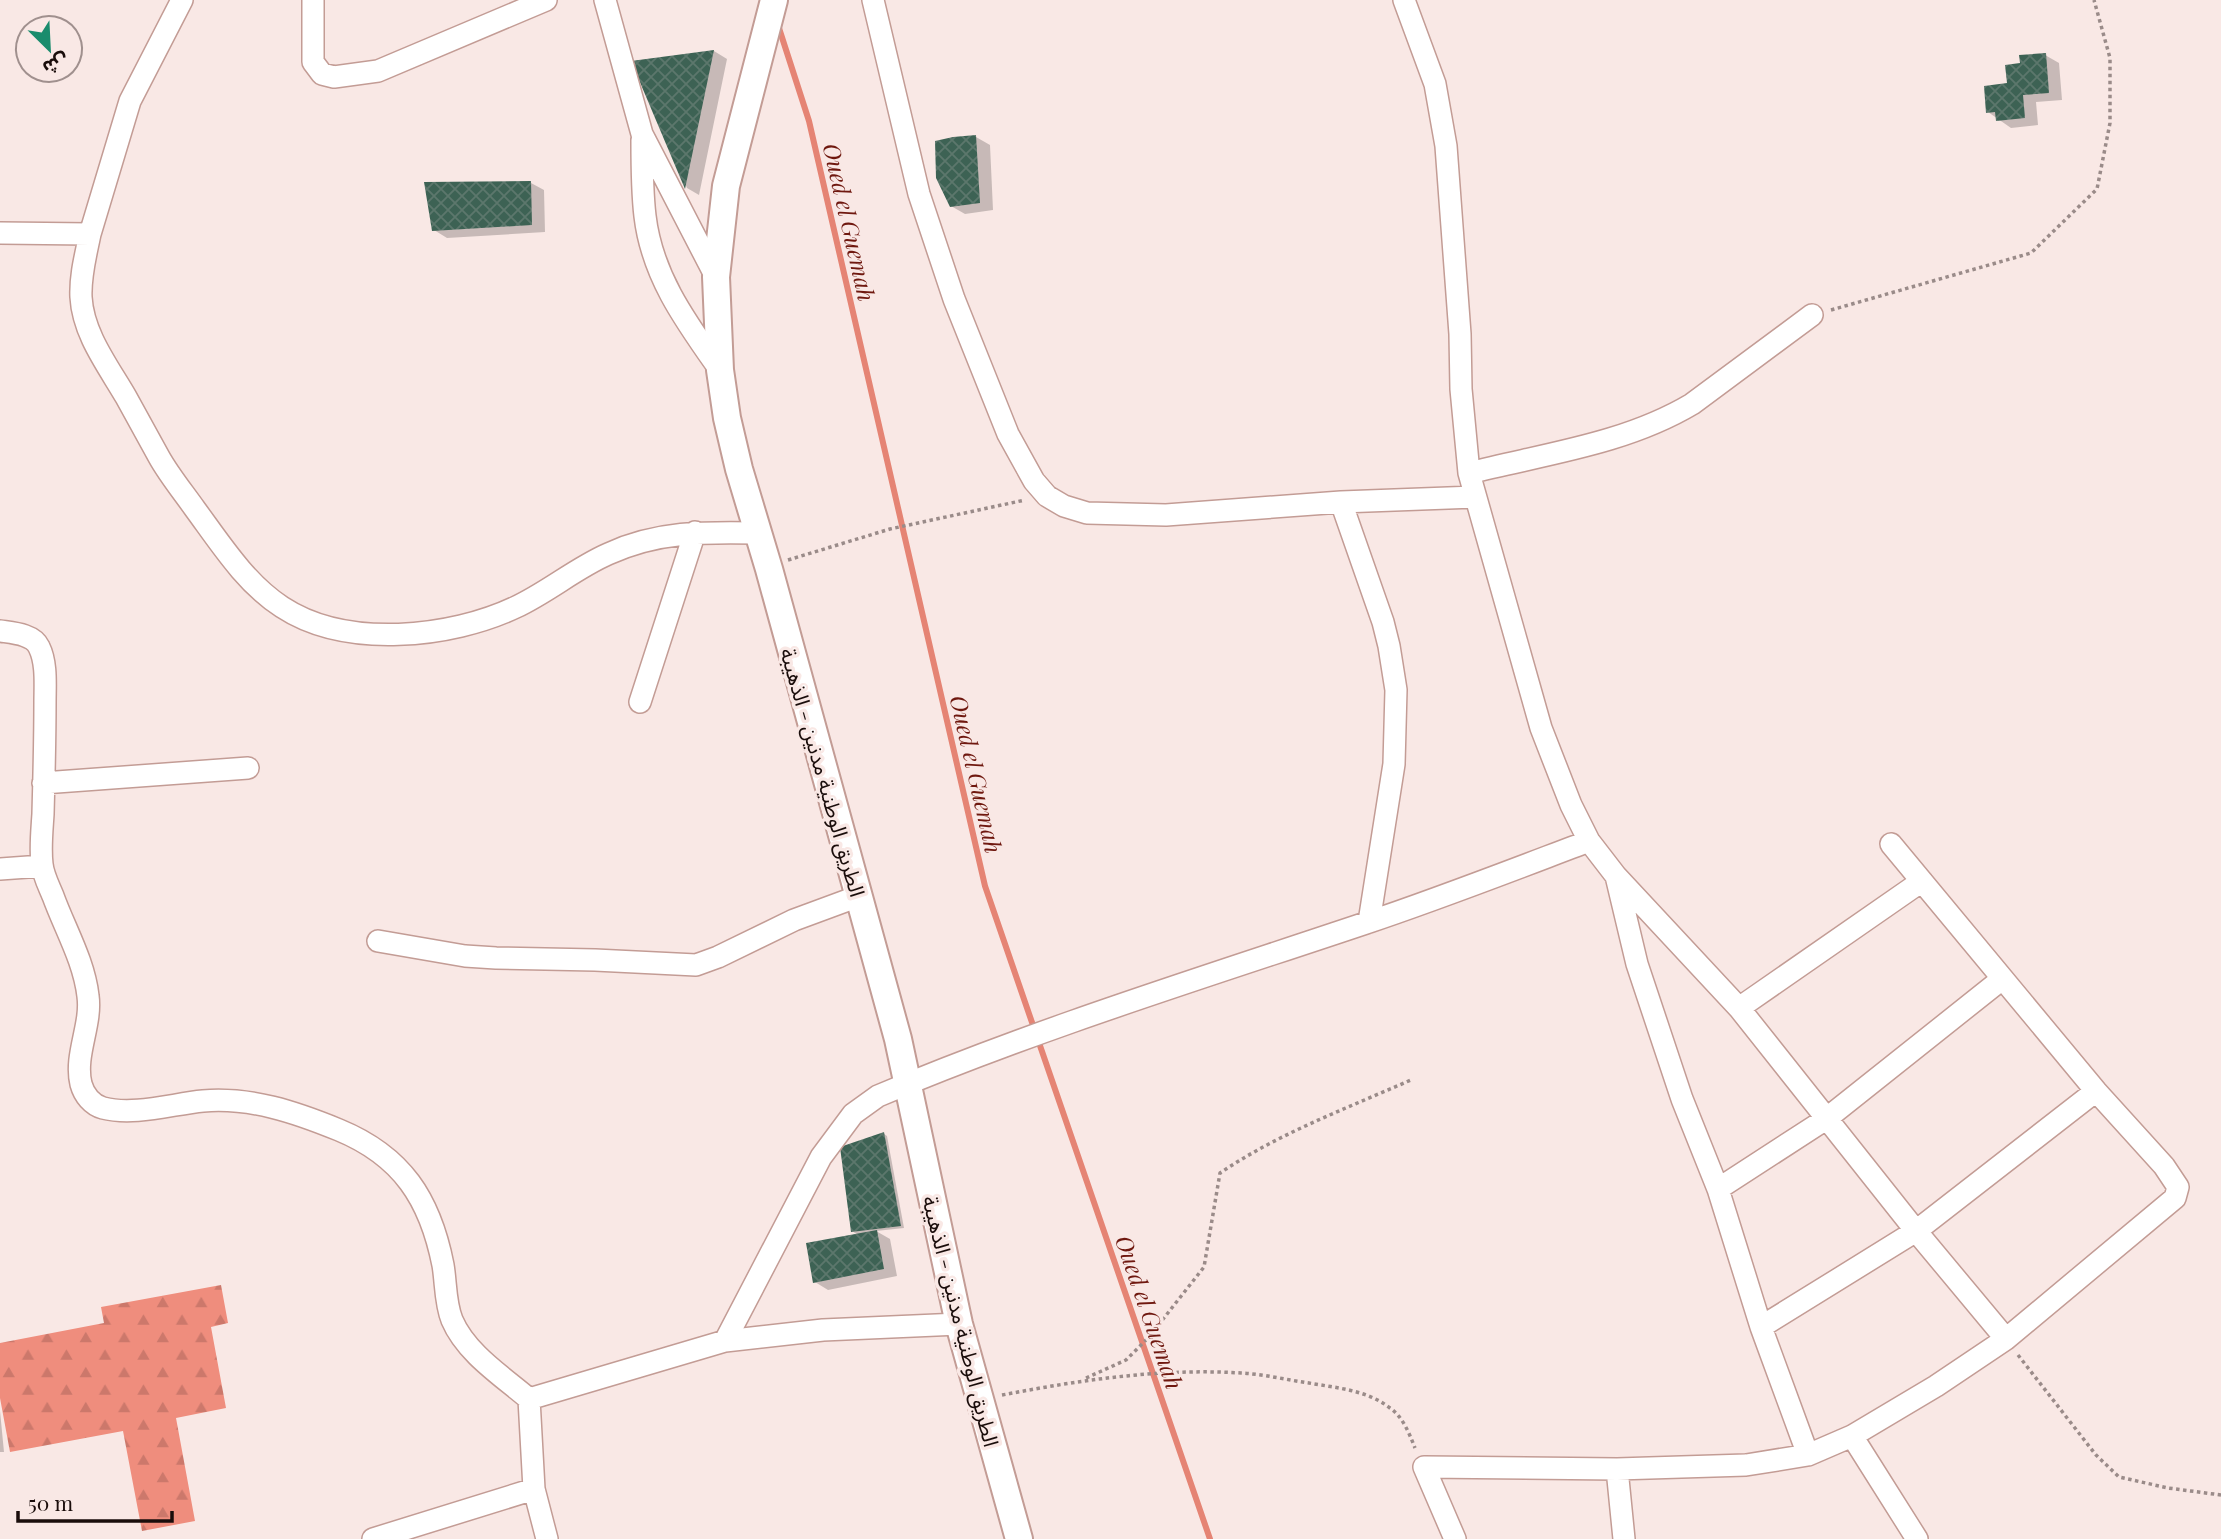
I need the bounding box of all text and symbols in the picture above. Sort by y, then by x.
north arrow [14,14,84,84]
text: ش [39,48,73,83]
water label: Oued el Guemah [817,140,883,304]
street label: الطريق الوطنية مدنين - الذهيبة [774,644,873,900]
water label: Oued el Guemah [944,692,1010,856]
street label: الطريق الوطنية مدنين - الذهيبة [916,1193,1007,1450]
water label: Oued el Guemah [1109,1231,1191,1393]
scale bar [18,1480,172,1524]
text: 50 m [28,1488,74,1516]

